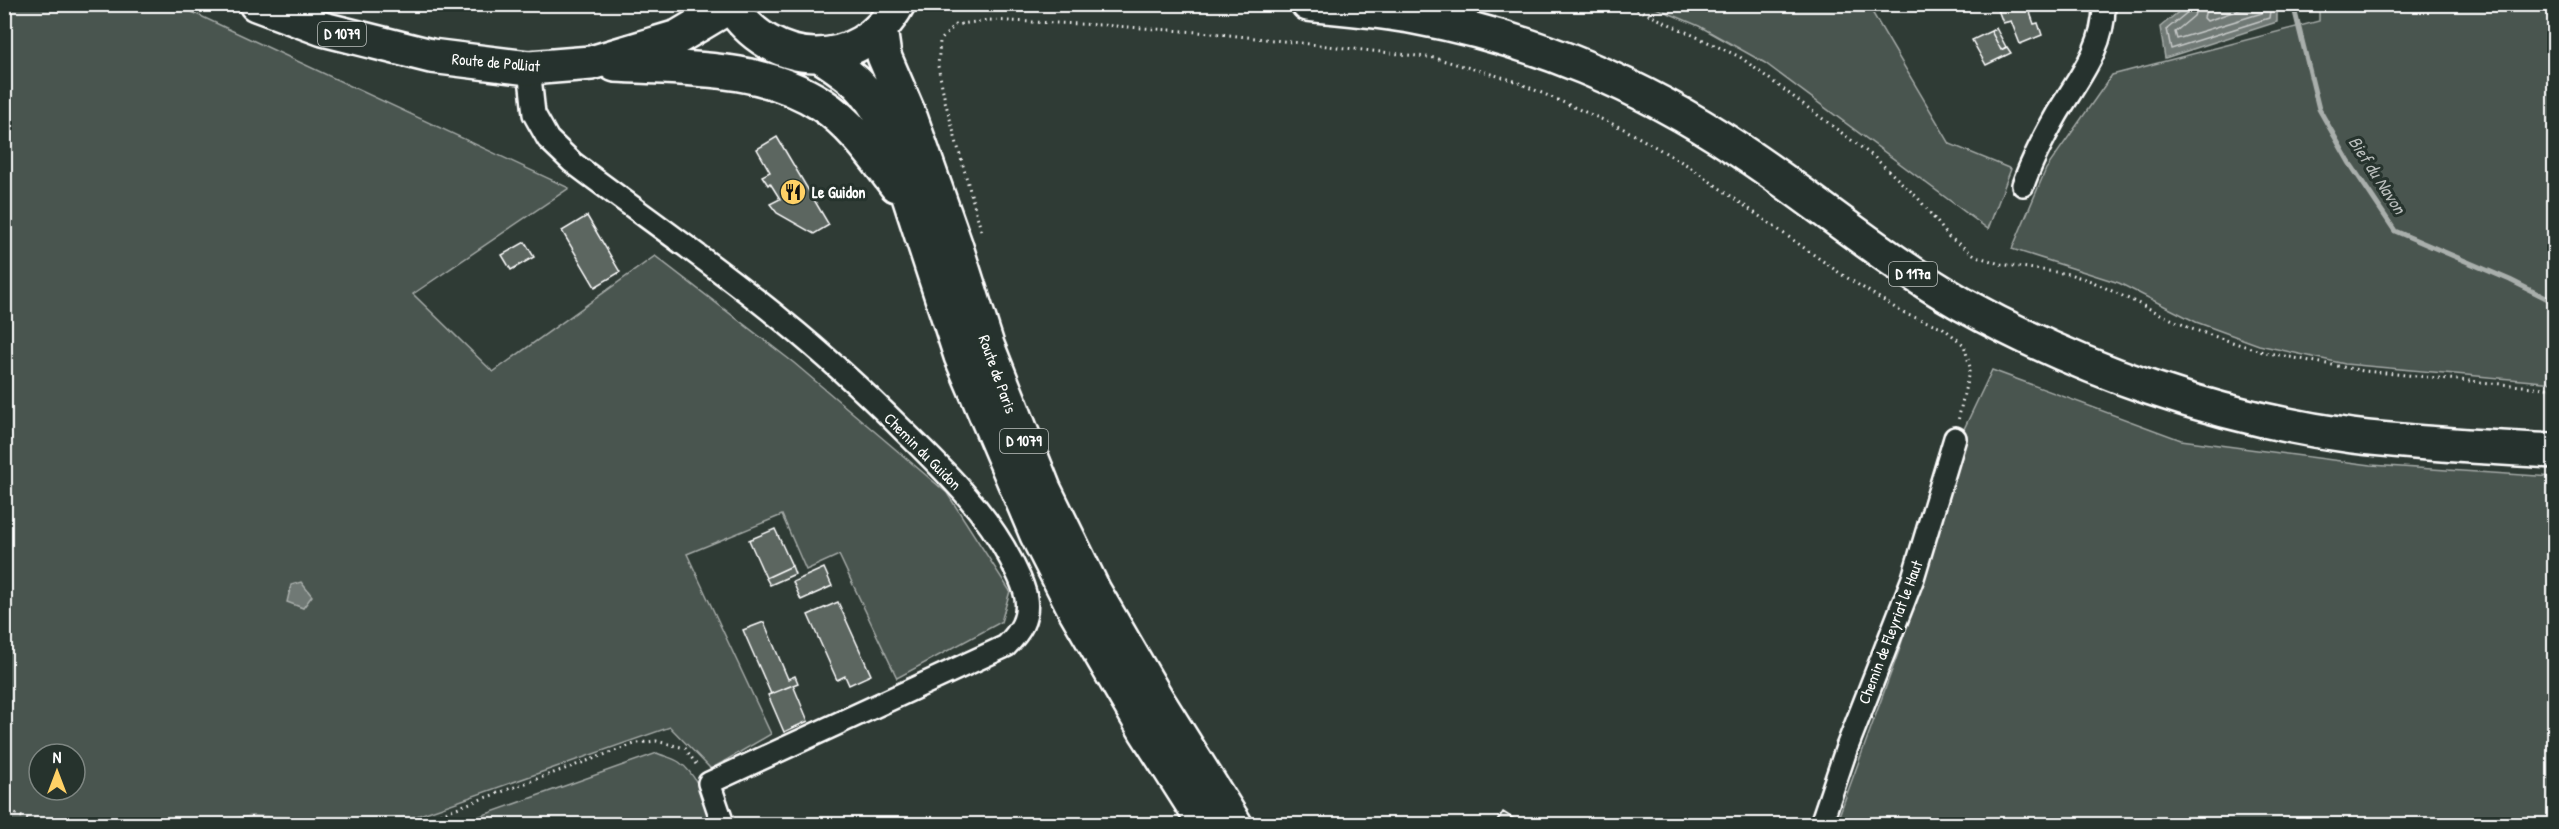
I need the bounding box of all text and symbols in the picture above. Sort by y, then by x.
road number: D 1079 [318,22,366,46]
street label: Route de Polliat [451,47,541,77]
water label: Bief du Navon [2343,131,2413,220]
restaurant icon: Le Guidon [778,177,808,207]
place label: Le Guidon [812,181,866,203]
road number: D 117a [1889,262,1937,286]
street label: Route de Paris [974,332,1022,416]
street label: Chemin du Guidon [879,407,967,495]
road number: D 1079 [1000,429,1048,453]
street label: Chemin de Fleyriat le Haut [1852,557,1928,707]
north arrow [27,742,87,802]
text: N [53,746,62,768]

